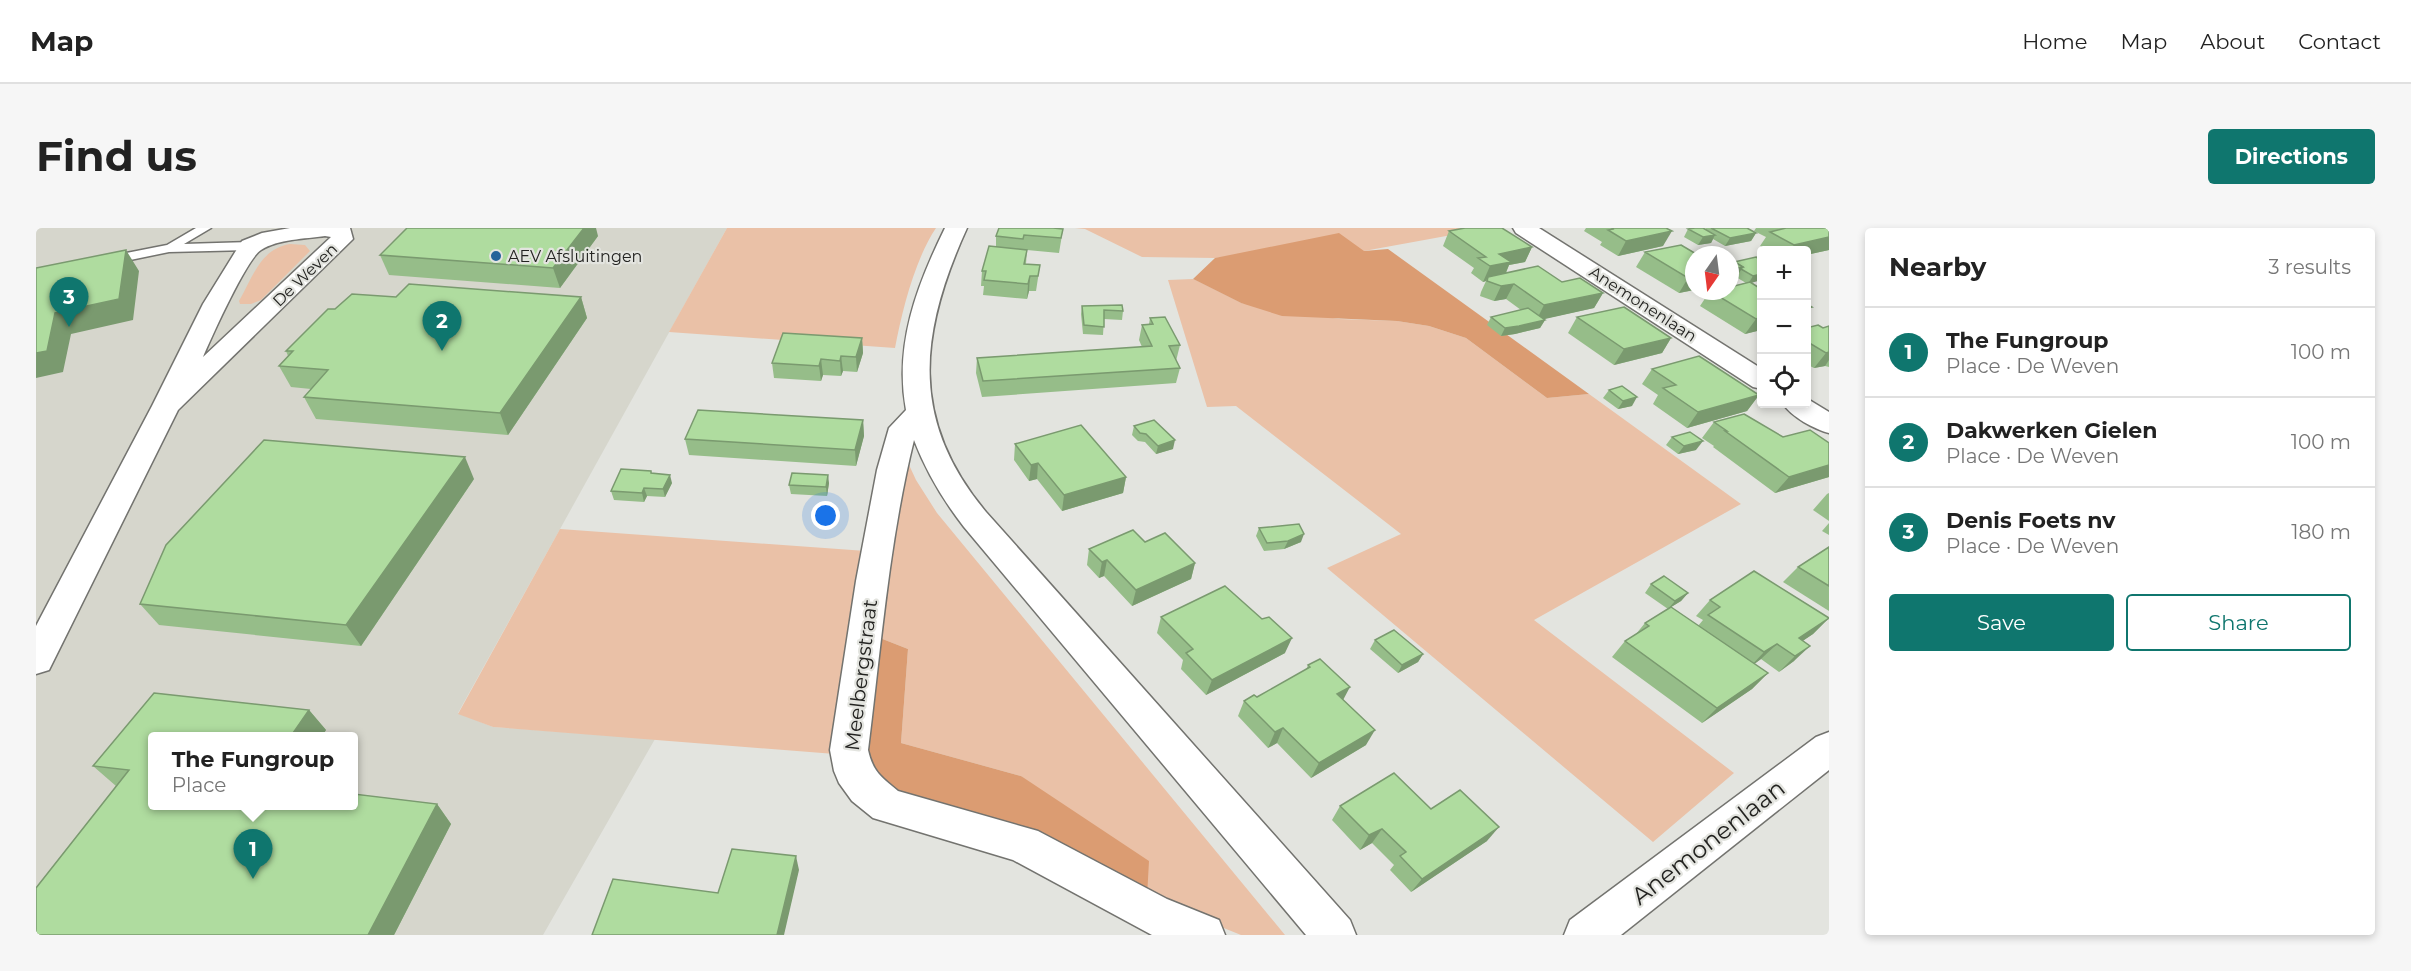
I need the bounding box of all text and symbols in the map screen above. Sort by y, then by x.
text: Map [30,24,93,58]
text: Home [2022,29,2087,54]
text: Map [2120,29,2167,54]
text: About [2200,29,2265,54]
text: Contact [2298,29,2381,54]
button: Directions [2208,129,2375,184]
text: Find us [36,130,197,182]
street label: De Weven [269,240,341,310]
north arrow [1685,246,1739,300]
map controls [1757,246,1811,408]
button: + [1757,246,1811,300]
place label: AEV Afsluitingen [508,247,642,266]
marker: AEV Afsluitingen [489,249,503,263]
text: Nearby [1889,251,1986,283]
text: 3 results [2268,255,2351,279]
street label: Anemonenlaan [1586,262,1700,346]
pin: 3 [50,278,88,327]
button: − [1757,300,1811,354]
pin: 2 [422,302,462,351]
text: The Fungroup [1946,327,2109,354]
text: 1 [1905,340,1912,364]
text: 100 m [2291,340,2351,364]
button: locate [1757,354,1811,408]
text: Place · De Weven [1946,354,2119,378]
text: Dakwerken Gielen [1946,417,2157,444]
text: 2 [1903,430,1914,454]
text: 100 m [2291,430,2351,454]
text: Place · De Weven [1946,444,2119,468]
your location [811,501,840,530]
text: Denis Foets nv [1946,507,2115,534]
text: 3 [1903,520,1914,544]
text: 180 m [2291,520,2351,544]
text: Place · De Weven [1946,534,2119,558]
button: Save [1889,594,2114,651]
button: Share [2126,594,2351,651]
street label: Meelbergstraat [840,598,882,752]
popup [148,732,358,810]
text: The Fungroup [172,746,334,773]
text: Place [172,773,226,797]
street label: Anemonenlaan [1626,773,1790,911]
pin: 1 [234,830,272,879]

